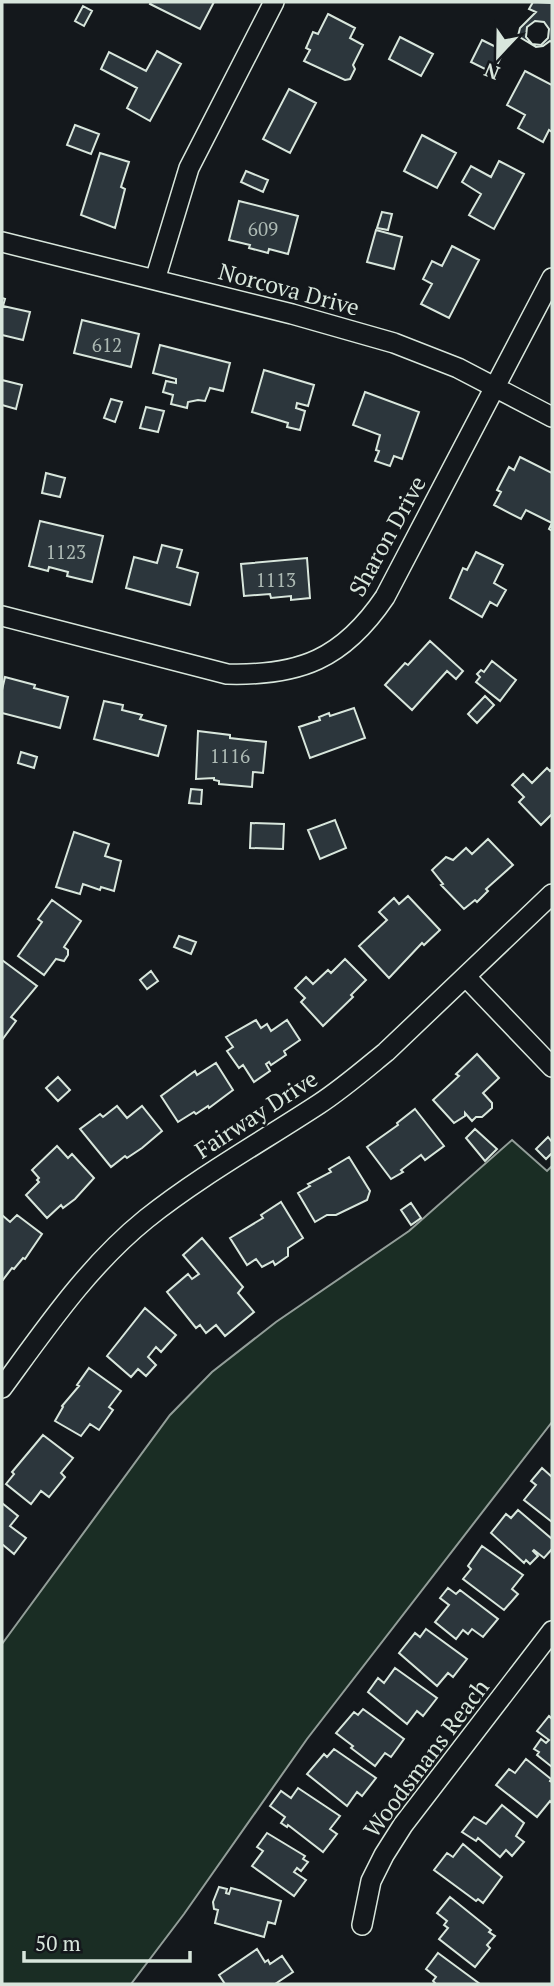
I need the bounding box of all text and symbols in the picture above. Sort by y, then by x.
north arrow [463,21,533,91]
text: N [480,58,503,87]
house number: 609 [248,216,278,241]
street label: Norcova Drive [215,255,363,323]
house number: 612 [92,332,122,357]
street label: Sharon Drive [341,470,433,602]
house number: 1123 [46,539,86,564]
house number: 1113 [256,567,296,592]
house number: 1116 [210,743,250,768]
street label: Fairway Drive [189,1063,323,1165]
street label: Woodsmans Reach [356,1672,496,1843]
scale bar [24,1920,191,1964]
text: 50 m [35,1929,81,1957]

